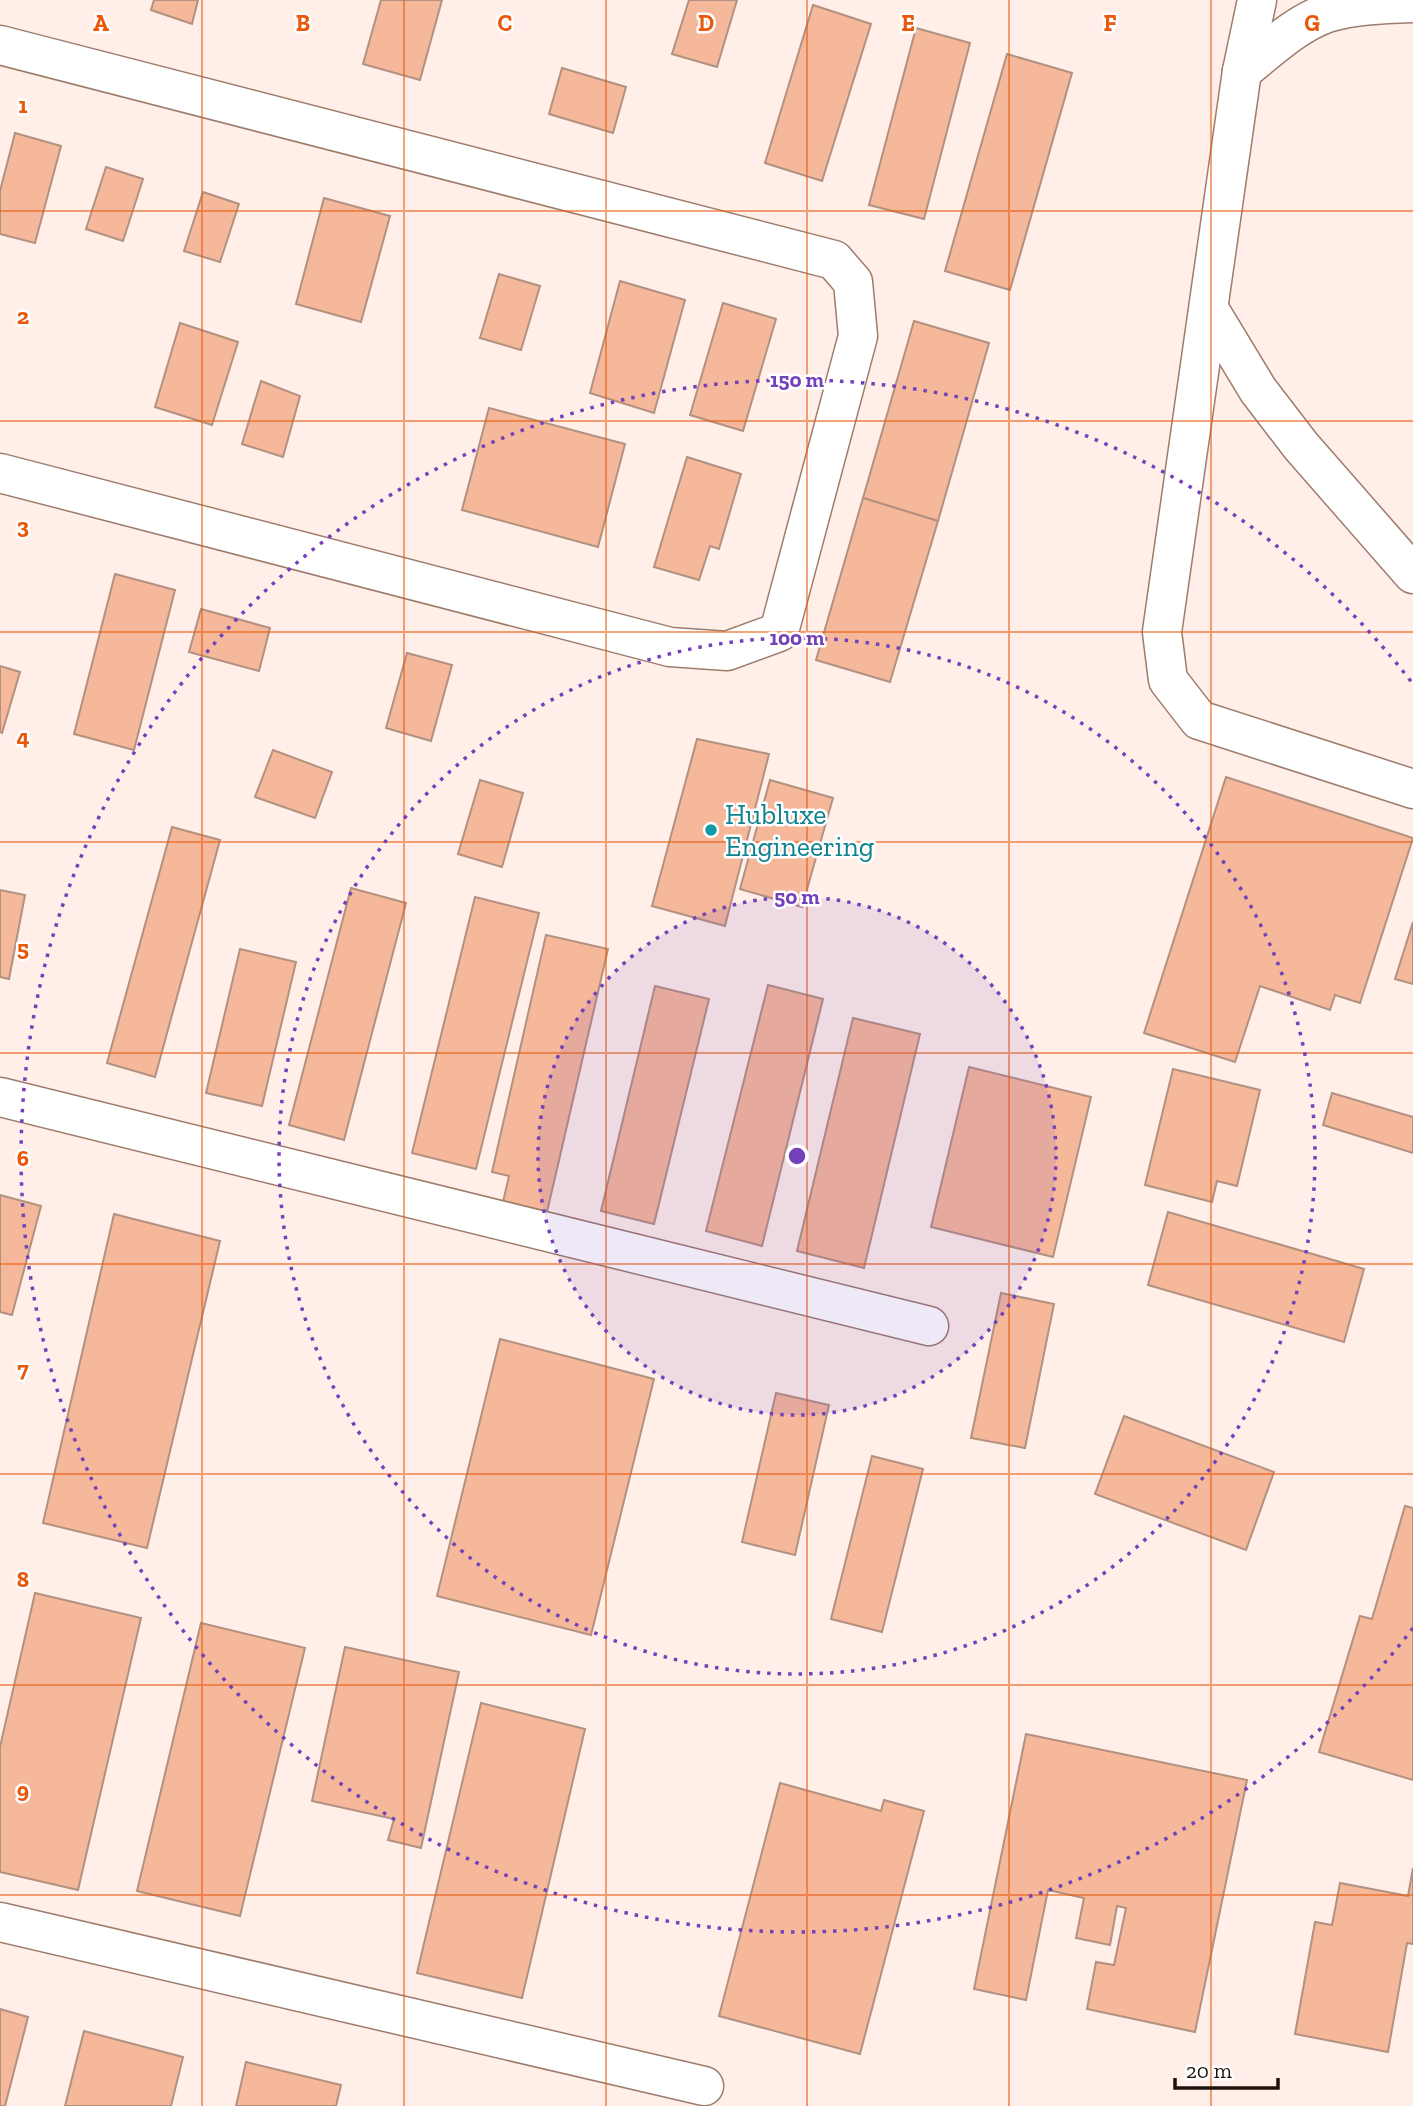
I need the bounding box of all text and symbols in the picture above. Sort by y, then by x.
text: A [93,9,109,37]
text: B [296,9,310,37]
text: C [498,9,512,37]
text: D [698,9,714,37]
text: E [901,9,915,37]
text: F [1103,9,1117,37]
text: G [1304,9,1320,37]
text: 1 [18,91,28,119]
text: 2 [17,302,29,330]
text: 150 m [770,367,825,392]
text: 3 [17,512,29,540]
text: 100 m [770,625,825,650]
text: 4 [16,723,30,751]
place label: Hubluxe Engineering [725,798,874,863]
marker: Hubluxe Engineering [703,822,719,838]
text: 50 m [774,884,820,909]
text: 5 [17,934,29,962]
text: 6 [17,1144,29,1172]
centre of rings [785,1144,809,1168]
text: 7 [17,1355,29,1383]
text: 8 [17,1565,29,1593]
text: 9 [17,1776,29,1804]
scale bar [1175,2046,1278,2090]
text: 20 m [1186,2058,1232,2083]

